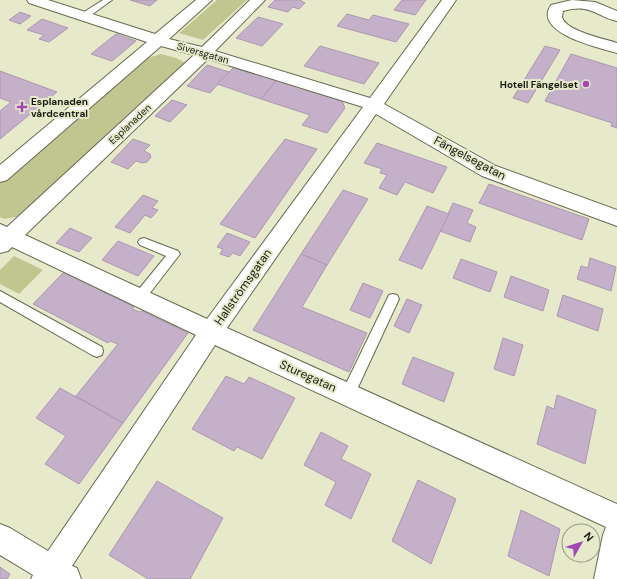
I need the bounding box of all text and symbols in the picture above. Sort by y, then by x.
street label: Siversgatan [175,39,231,67]
place label: Hotell Fängelset [500,78,578,91]
marker: Hotell Fängelset [581,79,591,89]
place label: Esplanaden vårdcentral [31,95,88,120]
marker: Esplanaden vårdcentral [16,101,28,113]
street label: Esplanaden [106,101,154,147]
street label: Fängelsegatan [431,132,509,184]
street label: Hallströmsgatan [211,246,275,328]
street label: Sturegatan [277,356,339,396]
north arrow [561,523,601,563]
text: N [581,529,597,544]

